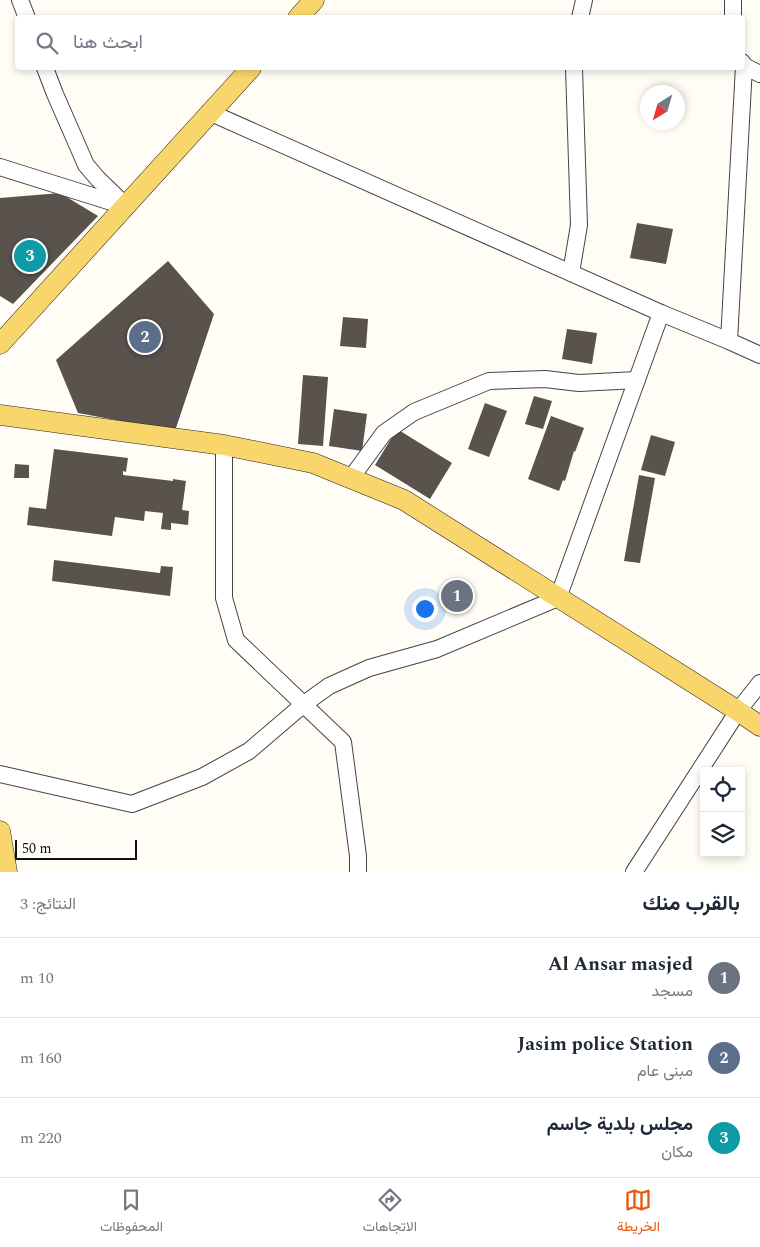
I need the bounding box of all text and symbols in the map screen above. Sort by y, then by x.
search box [15,15,745,70]
text: ابحث هنا [73,28,143,57]
icon: search [33,29,61,57]
north arrow [640,85,685,130]
pin: 3 [14,237,46,275]
pin: 2 [129,318,161,356]
pin: 1 [441,577,473,615]
your location [412,596,438,622]
map controls [700,767,745,857]
button: locate [700,767,745,812]
button: layers [700,812,745,857]
scale bar [15,837,138,860]
text: 50 m [22,838,52,859]
text: بالقرب منك [643,888,740,920]
text: النتائج: 3 [20,892,76,916]
text: Al Ansar masjed [548,950,693,979]
text: 10 m [20,966,54,990]
text: 1 [720,966,729,990]
text: مسجد [652,979,693,1003]
text: Jasim police Station [517,1030,693,1059]
text: 160 m [20,1046,62,1070]
text: 2 [720,1046,729,1070]
text: مبنى عام [637,1059,693,1083]
text: مجلس بلدية جاسم [547,1110,693,1139]
text: 220 m [20,1126,62,1150]
text: 3 [720,1126,729,1150]
text: مكان [661,1140,693,1164]
tab: المحفوظات [100,1186,163,1239]
tab: الاتجاهات [363,1186,417,1239]
tab: الخريطة [617,1186,660,1239]

